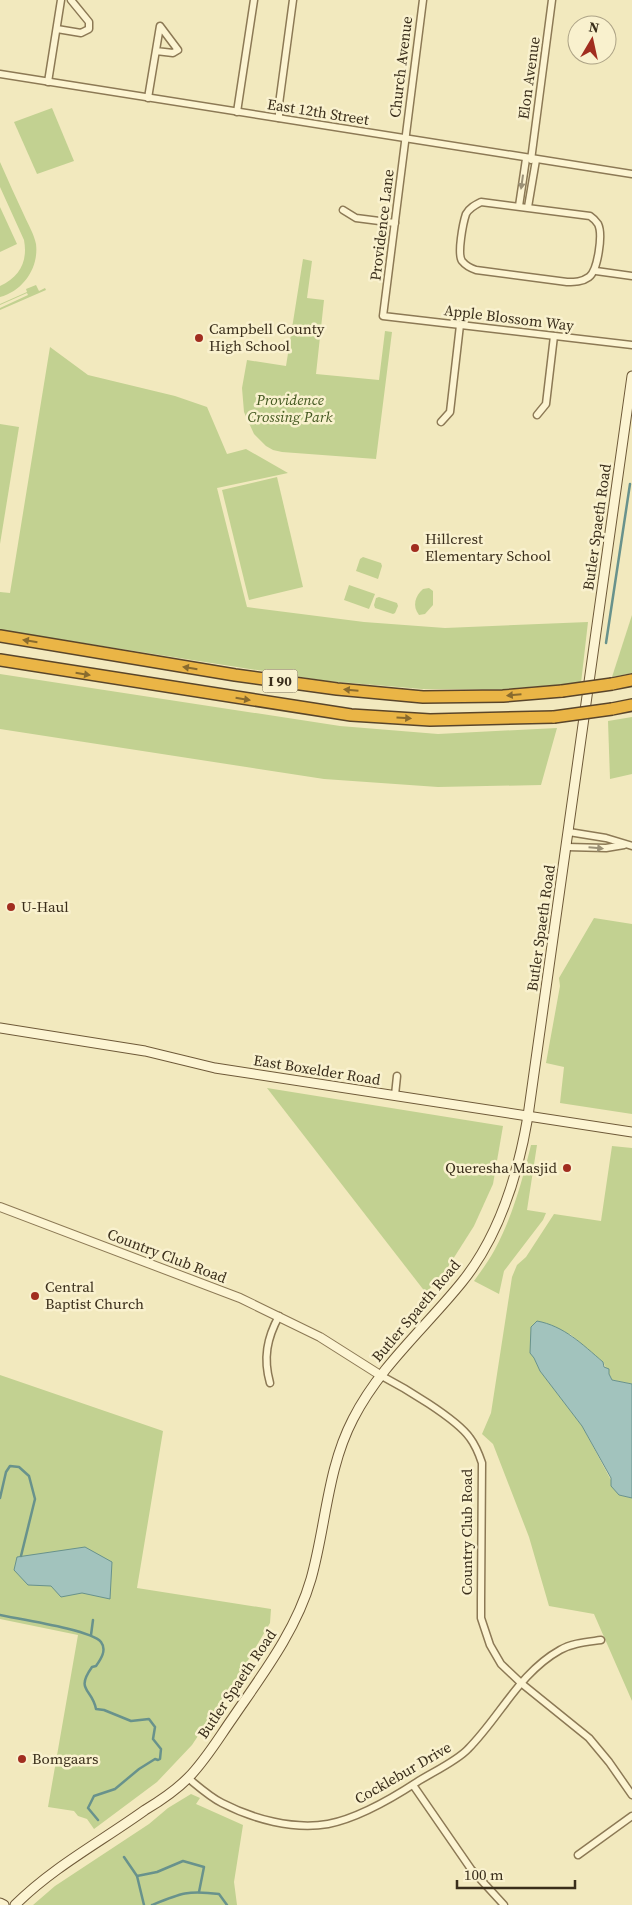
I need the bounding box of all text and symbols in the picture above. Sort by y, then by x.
street label: Church Avenue [384,15,417,119]
north arrow [567,15,617,65]
text: N [587,16,601,38]
street label: Elon Avenue [512,35,545,121]
street label: East 12th Street [266,93,371,130]
street label: Providence Lane [364,168,399,282]
one-way arrow [518,175,526,191]
street label: Apple Blossom Way [443,299,576,336]
place label: Campbell County High School [209,318,325,356]
marker: Campbell County High School [193,332,205,344]
park label: Providence Crossing Park [247,389,334,427]
street label: Butler Spaeth Road [577,462,616,592]
place label: Hillcrest Elementary School [425,528,552,566]
marker: Hillcrest Elementary School [409,542,421,554]
one-way arrow [22,637,38,645]
one-way arrow [182,664,198,672]
road number: I 90 [262,669,298,692]
one-way arrow [75,670,91,678]
one-way arrow [343,686,359,694]
one-way arrow [505,691,521,699]
one-way arrow [236,695,252,703]
one-way arrow [397,715,413,723]
one-way arrow [588,844,604,852]
street label: Butler Spaeth Road [521,863,560,993]
place label: U-Haul [21,896,69,917]
marker: U-Haul [5,901,17,913]
street label: East Boxelder Road [252,1049,383,1090]
place label: Queresha Masjid [445,1157,557,1178]
marker: Queresha Masjid [561,1162,573,1174]
street label: Country Club Road [104,1223,230,1288]
street label: Butler Spaeth Road [367,1255,465,1366]
place label: Central Baptist Church [45,1276,144,1314]
marker: Central Baptist Church [29,1290,41,1302]
street label: Country Club Road [456,1468,477,1595]
street label: Butler Spaeth Road [192,1625,281,1743]
street label: Cocklebur Drive [351,1736,455,1809]
place label: Bomgaars [32,1748,99,1769]
marker: Bomgaars [16,1753,28,1765]
scale bar [457,1858,574,1890]
text: 100 m [464,1864,504,1885]

